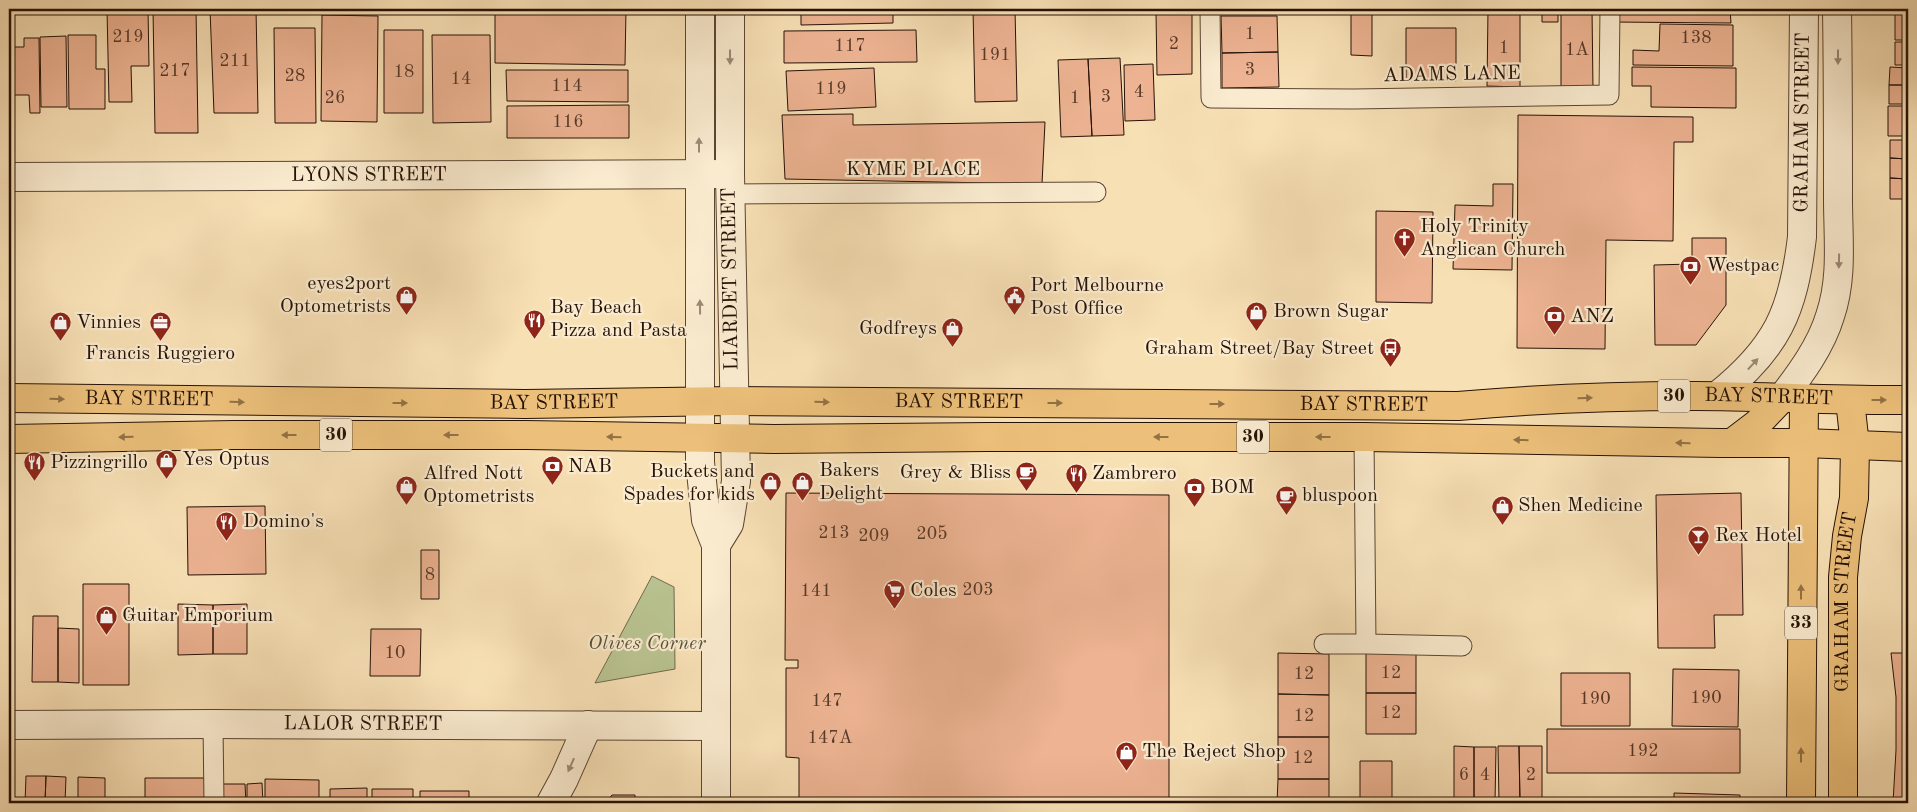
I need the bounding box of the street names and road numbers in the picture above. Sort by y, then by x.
street label: GRAHAM STREET [1792,32,1814,213]
street label: ADAMS LANE [1383,64,1521,86]
street label: KYME PLACE [846,160,980,180]
street label: LYONS STREET [291,165,447,186]
street label: LIARDET STREET [719,187,743,371]
road number: 30 [1658,380,1690,412]
street label: BAY STREET [1704,386,1833,409]
street label: BAY STREET [84,389,214,410]
street label: BAY STREET [894,392,1023,413]
street label: BAY STREET [489,393,619,414]
street label: BAY STREET [1299,395,1428,416]
road number: 30 [320,418,352,452]
road number: 30 [1237,421,1269,454]
street label: GRAHAM STREET [1833,511,1861,692]
road number: 33 [1785,606,1817,640]
street label: LALOR STREET [283,714,443,735]

